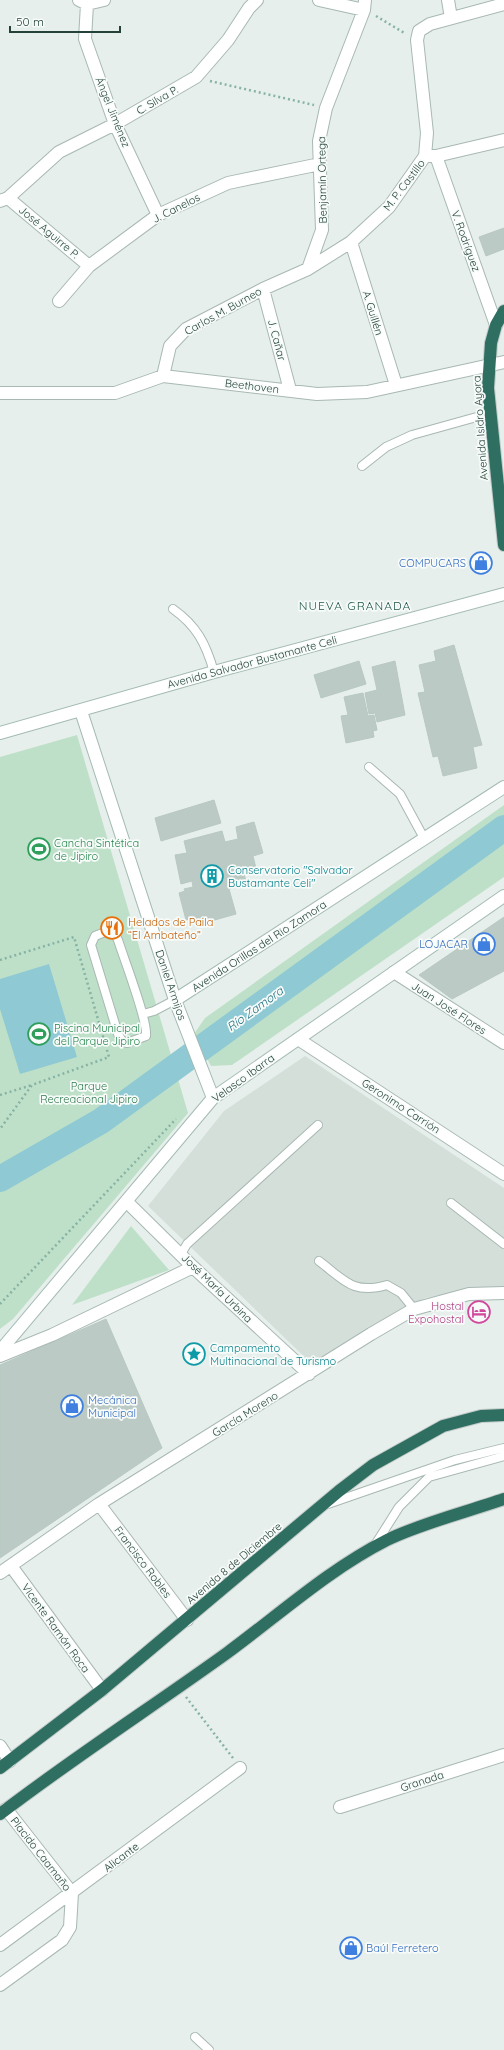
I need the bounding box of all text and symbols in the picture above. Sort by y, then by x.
scale bar [10,8,120,34]
text: 50 m [16,14,44,29]
street label: Ángel Jiménez [93,75,133,149]
street label: C. Silva P. [134,82,180,118]
street label: Benjamín Ortega [314,136,330,224]
street label: M. P. Castillo [380,156,428,214]
street label: J. Canelos [150,190,202,226]
street label: José Aguirre P. [16,203,82,261]
street label: V. Rodríguez [448,209,484,273]
street label: Carlos M. Burneo [182,284,264,338]
street label: A. Guillén [360,289,386,337]
street label: J. Cañar [265,318,289,363]
street label: Avenida Isidro Ayora [469,375,491,481]
street label: Beethoven [224,376,280,396]
shop icon: COMPUCARS [468,550,494,576]
place label: COMPUCARS [399,556,466,570]
district label: NUEVA GRANADA [299,598,411,613]
street label: Avenida Salvador Bustamante Celi [166,633,338,691]
sports icon: Cancha Sintética de Jipiro [26,836,52,862]
place label: Cancha Sintética de Jipiro [54,836,139,863]
building icon: Conservatorio "Salvador Bustamante Celi" [199,863,225,889]
place label: Conservatorio "Salvador Bustamante Celi" [228,863,353,890]
street label: Avenida Orillas del Rio Zamora [189,897,329,995]
restaurant icon: Helados de Paila “El Ambateño” [99,915,125,941]
place label: Helados de Paila “El Ambateño” [128,915,213,942]
shop icon: LOJACAR [471,931,497,957]
place label: LOJACAR [419,937,468,951]
street label: Daniel Armijos [152,948,190,1022]
street label: Juan José Flores [409,979,489,1037]
water label: Río Zamora [224,983,286,1034]
sports icon: Piscina Municipal del Parque Jipiro [26,1021,52,1047]
place label: Piscina Municipal del Parque Jipiro [54,1021,140,1048]
street label: Velasco Ibarra [209,1051,277,1105]
street label: Geronimo Carrión [359,1075,443,1137]
park label: Parque Recreacional Jipiro [40,1079,138,1106]
street label: José María Urbina [179,1251,255,1325]
place label: Hostal Expohostal [408,1299,464,1326]
hotel icon: Hostal Expohostal [466,1299,492,1325]
place icon: Campamento Multinacional de Turismo [181,1341,207,1367]
place label: Campamento Multinacional de Turismo [210,1341,336,1368]
street label: García Moreno [209,1388,281,1440]
shop icon: Mecánica Municipal [59,1393,85,1419]
place label: Mecánica Municipal [88,1393,137,1420]
street label: Avenida 8 de Diciembre [183,1519,285,1607]
street label: Francisco Robles [111,1523,175,1601]
street label: Vicente Ramón Roca [19,1580,93,1676]
street label: Granada [399,1767,445,1795]
street label: Placido Caamaño [8,1814,75,1894]
street label: Alicante [101,1839,141,1875]
shop icon: Baúl Ferretero [338,1935,364,1961]
place label: Baúl Ferretero [366,1941,439,1955]

